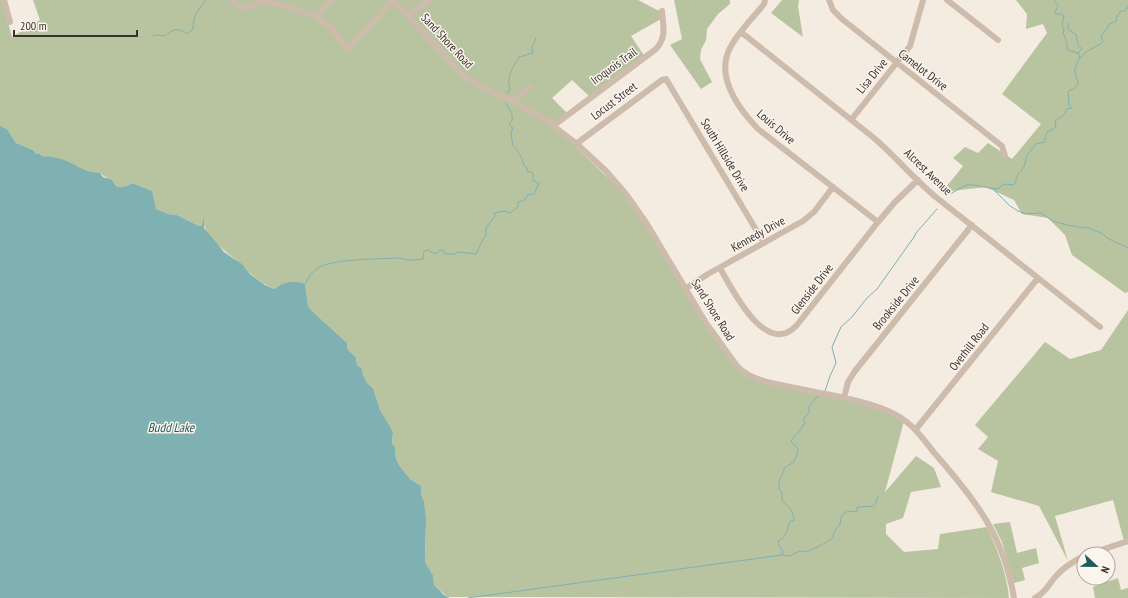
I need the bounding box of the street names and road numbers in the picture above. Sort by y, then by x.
street label: Sand Shore Road [418,10,477,71]
street label: Iroquois Trail [588,44,640,87]
street label: Camelot Drive [896,46,951,94]
street label: Lisa Drive [853,55,890,96]
street label: Locust Street [588,78,640,123]
street label: Louis Drive [754,106,799,147]
street label: South Hillside Drive [698,116,753,194]
street label: Alcrest Avenue [901,145,955,198]
street label: Kennedy Drive [728,213,787,255]
street label: Glenside Drive [787,260,836,317]
street label: Brookside Drive [869,273,922,333]
street label: Sand Shore Road [689,276,738,343]
street label: Overhill Road [946,320,992,373]

